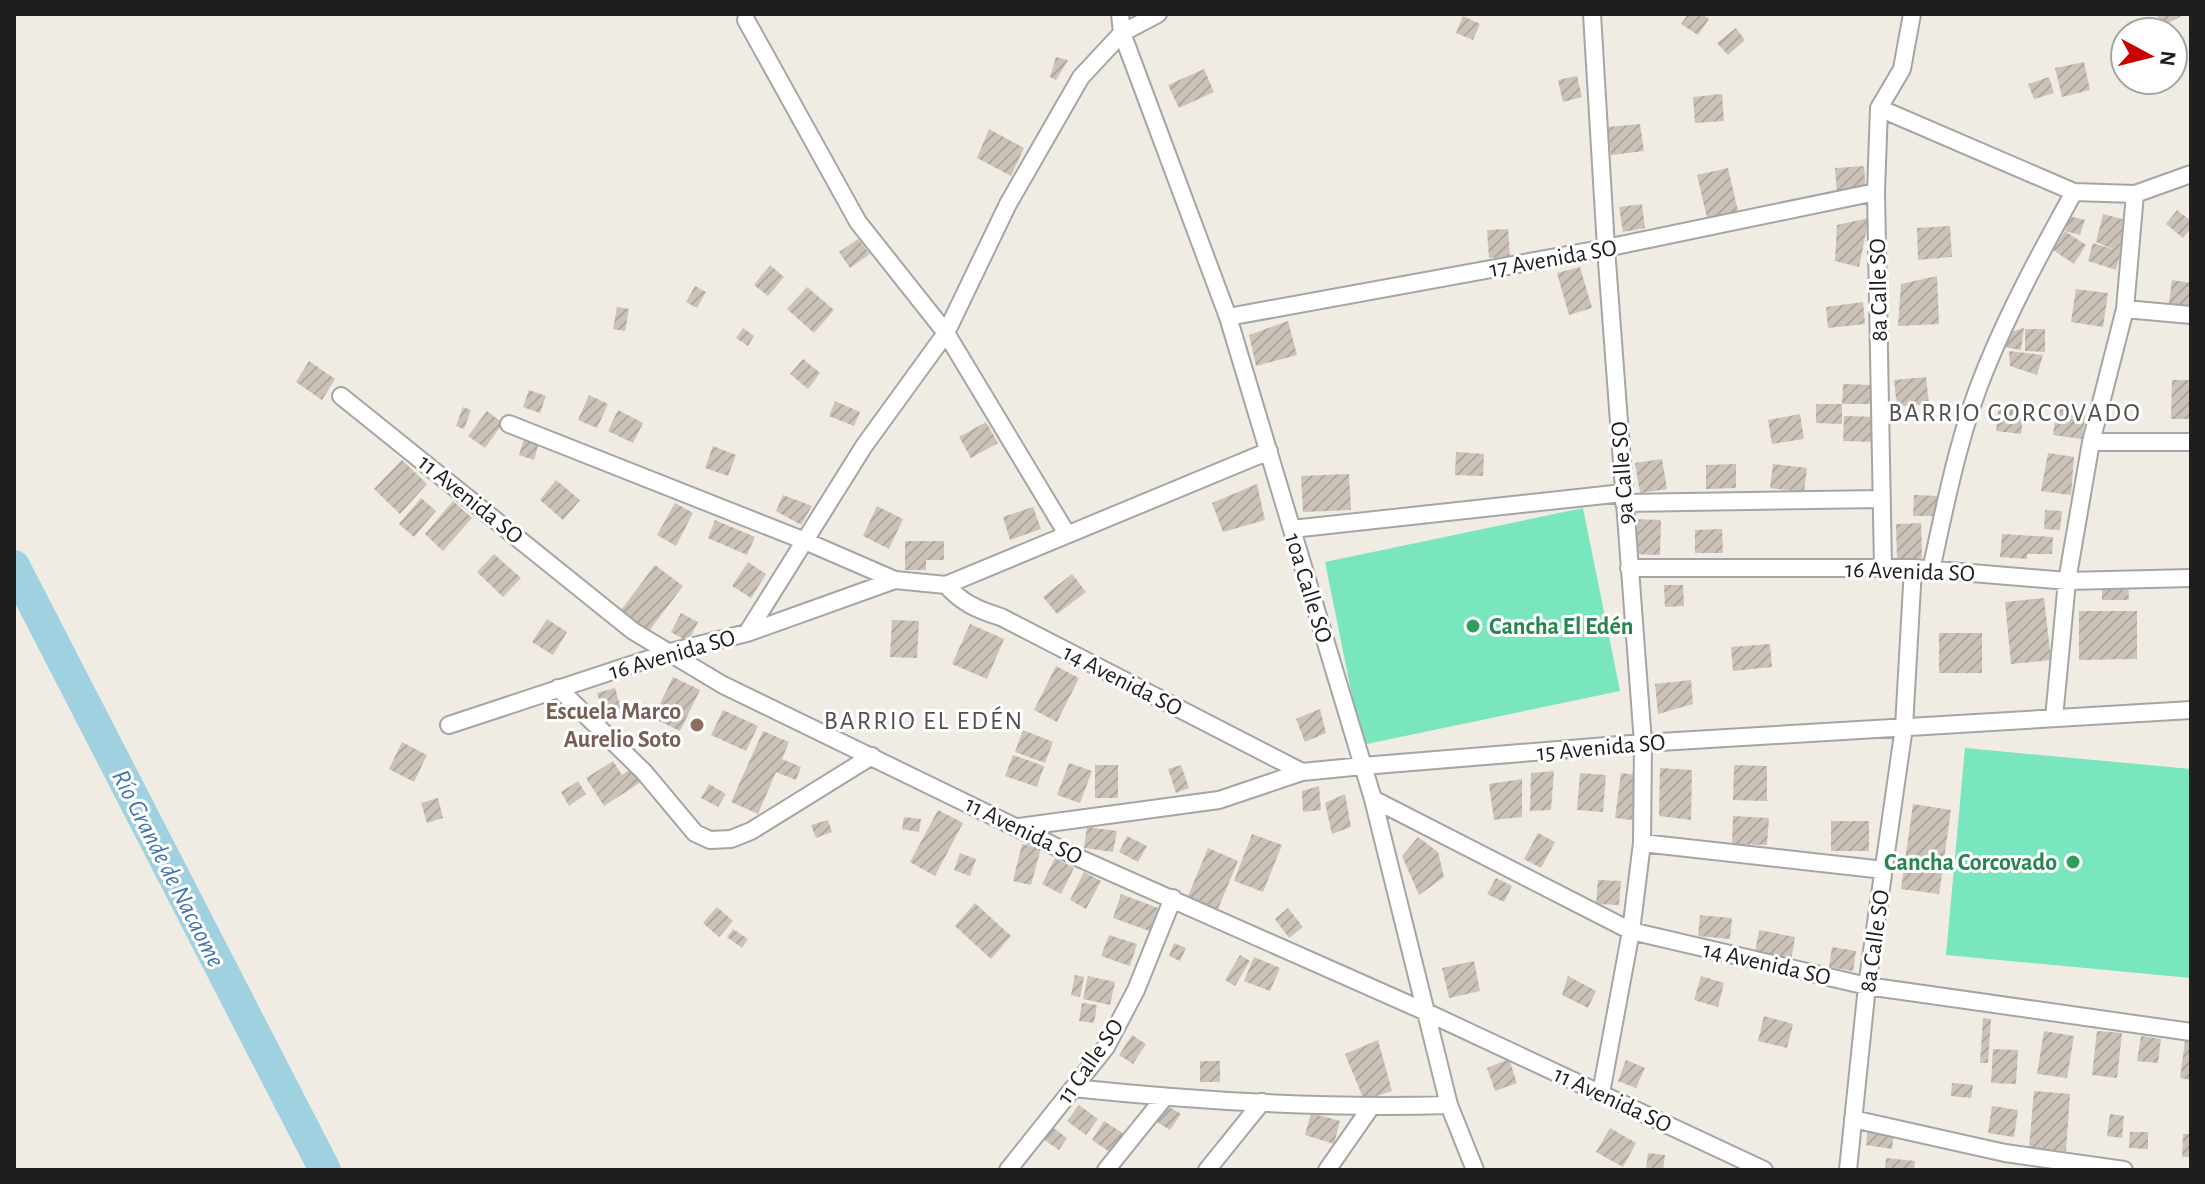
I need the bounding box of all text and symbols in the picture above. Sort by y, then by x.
north arrow [2109,16,2189,96]
text: N [2156,49,2180,67]
street label: 17 Avenida SO [1488,236,1619,282]
street label: 8a Calle SO [1866,238,1892,342]
district label: BARRIO CORCOVADO [1888,400,2142,426]
street label: 9a Calle SO [1607,421,1639,525]
street label: 11 Avenida SO [413,450,527,549]
street label: 10a Calle SO [1280,531,1336,646]
street label: 16 Avenida SO [1845,558,1975,586]
place label: Cancha El Edén [1489,615,1633,639]
marker: Cancha El Edén [1464,617,1482,635]
street label: 16 Avenida SO [606,626,738,684]
street label: 14 Avenida SO [1059,641,1186,721]
place label: Escuela Marco Aurelio Soto [545,700,681,752]
district label: BARRIO EL EDÉN [824,706,1024,734]
marker: Escuela Marco Aurelio Soto [688,716,706,734]
street label: 15 Avenida SO [1536,730,1666,766]
water label: Río Grande de Nacaome [107,766,229,972]
street label: 11 Avenida SO [961,792,1086,870]
place label: Cancha Corcovado [1884,851,2057,875]
marker: Cancha Corcovado [2064,853,2082,871]
street label: 8a Calle SO [1856,888,1894,994]
street label: 14 Avenida SO [1701,938,1833,990]
street label: 11 Calle SO [1053,1015,1129,1108]
street label: 11 Avenida SO [1550,1062,1675,1138]

